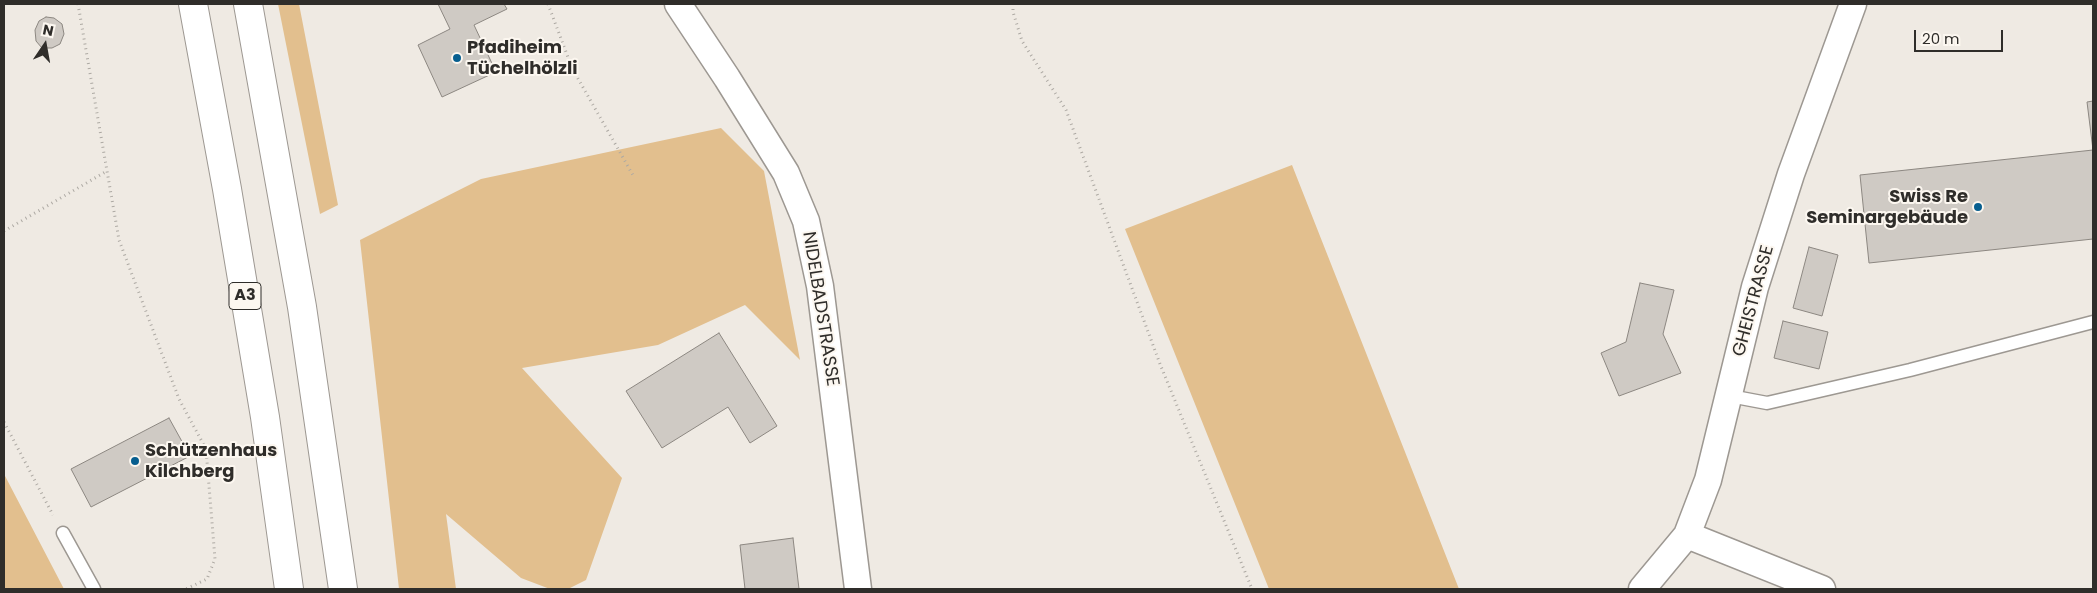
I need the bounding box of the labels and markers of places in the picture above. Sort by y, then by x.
place label: Pfadiheim Tüchelhölzli [467,37,578,80]
marker: Pfadiheim Tüchelhölzli [451,52,463,64]
place label: Swiss Re Seminargebäude [1806,186,1968,228]
marker: Swiss Re Seminargebäude [1972,201,1984,213]
place label: Schützenhaus Kilchberg [145,440,277,482]
marker: Schützenhaus Kilchberg [129,455,141,467]

